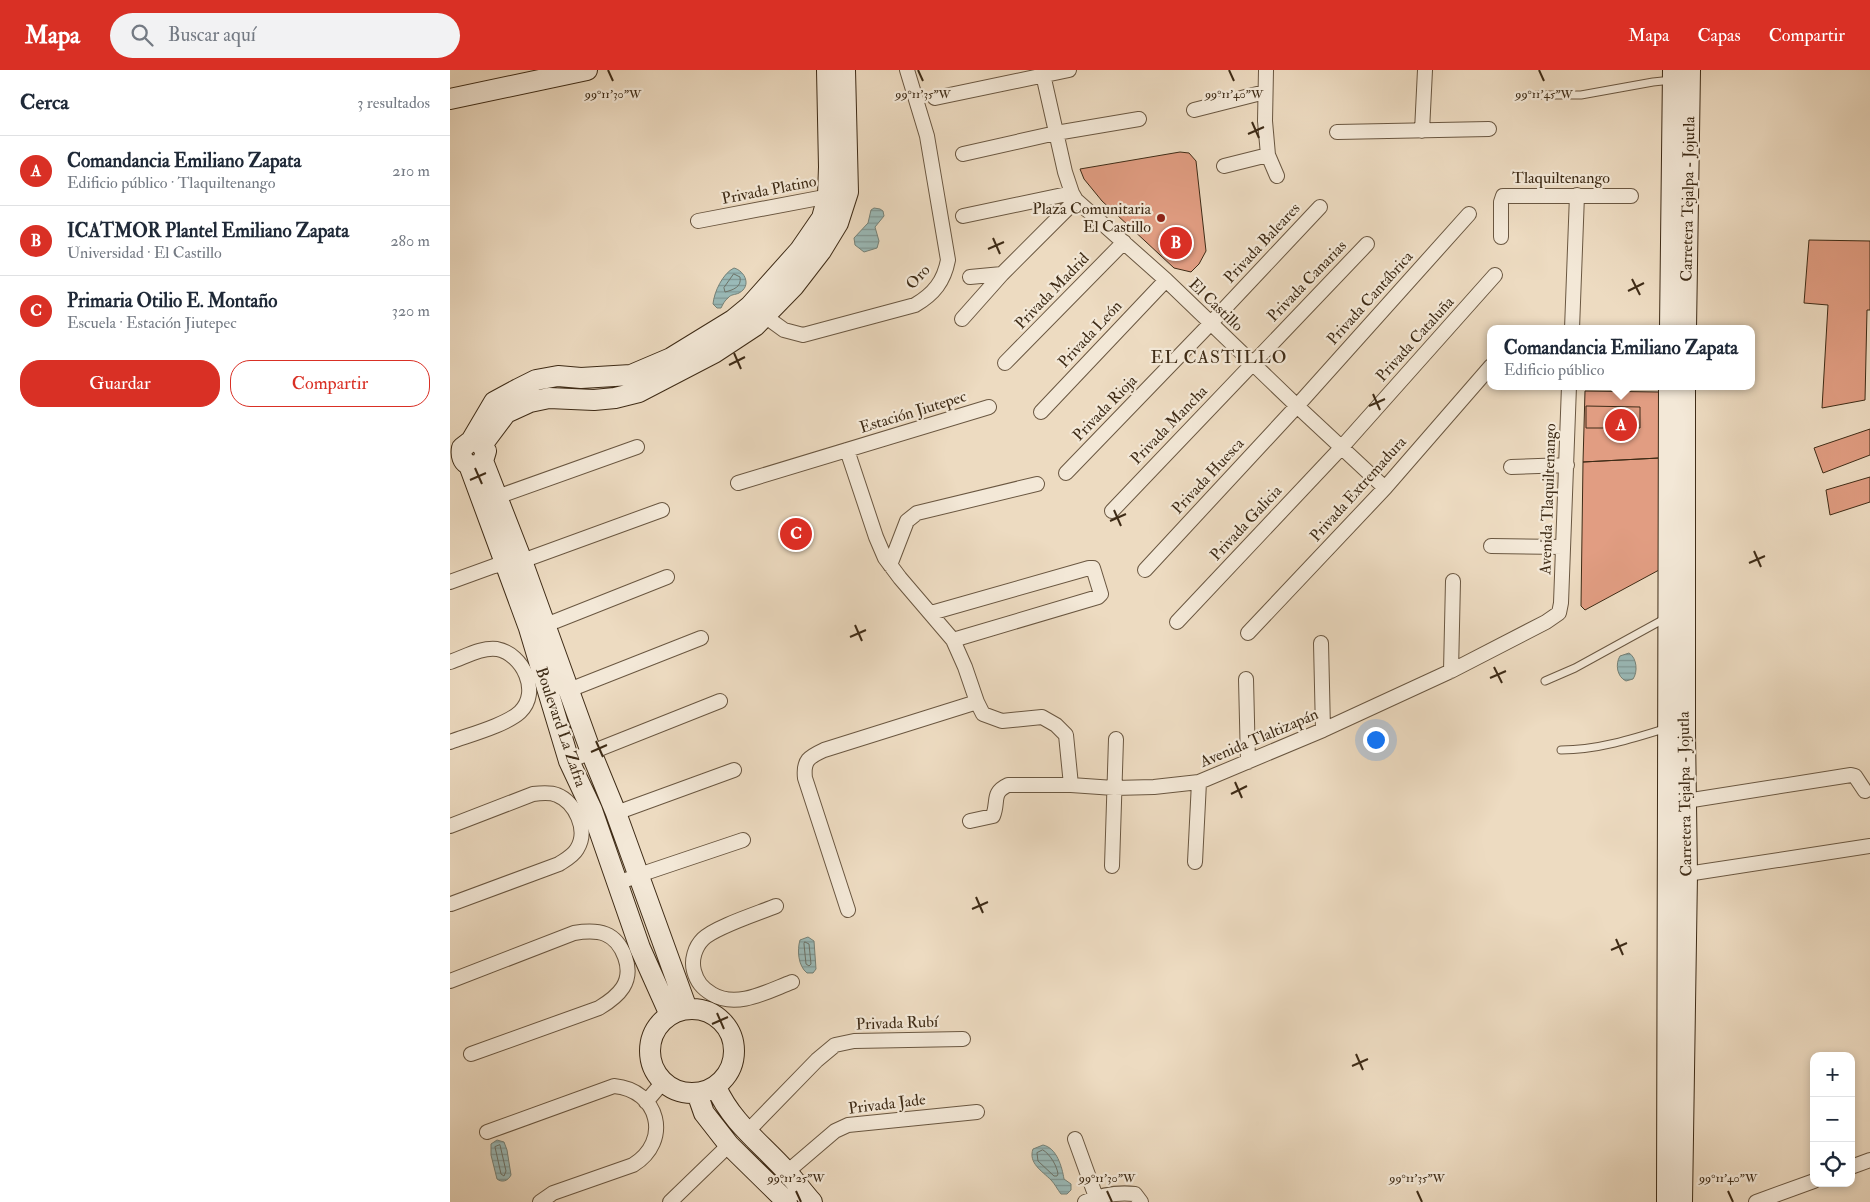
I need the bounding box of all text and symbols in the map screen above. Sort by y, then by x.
search box [110,13,460,58]
text: Mapa [25,20,80,51]
icon: search [128,21,156,49]
text: Buscar aquí [168,23,256,47]
text: Mapa [1628,24,1670,47]
text: Capas [1698,24,1741,47]
text: Compartir [1769,24,1845,47]
text: 99°11'30"W [584,87,642,102]
text: 99°11'35"W [894,87,952,102]
text: 99°11'40"W [1204,87,1264,102]
text: 99°11'45"W [1514,87,1573,102]
text: Cerca [20,89,69,116]
text: 3 resultados [357,93,430,113]
street label: Carretera Tejalpa - Jojutla [1677,116,1700,282]
text: Comandancia Emiliano Zapata [67,149,301,173]
text: A [31,161,41,181]
text: 210 m [392,161,430,181]
street label: Tlaquiltenango [1512,168,1610,188]
street label: Privada Platino [720,171,818,209]
text: Edificio público · Tlaquiltenango [67,173,275,193]
street label: Privada Baleares [1220,198,1304,288]
place label: Plaza Comunitaria El Castillo [1032,199,1151,237]
marker: Plaza Comunitaria El Castillo [1155,212,1167,224]
text: ICATMOR Plantel Emiliano Zapata [67,219,349,243]
pin: B [1160,224,1192,262]
text: B [31,231,41,251]
text: 280 m [390,231,430,251]
street label: Privada Canarias [1263,236,1351,326]
text: Universidad · El Castillo [67,243,222,263]
street label: Privada Cantábrica [1323,247,1418,349]
street label: Privada Madrid [1011,249,1093,333]
street label: Oro [902,260,935,294]
street label: El Castillo [1185,274,1248,336]
text: Primaria Otilio E. Montaño [67,289,277,313]
street label: Privada Cataluña [1372,292,1459,386]
street label: Privada León [1054,296,1126,372]
text: C [30,301,42,321]
text: 320 m [392,301,430,321]
text: Escuela · Estación Jiutepec [67,313,237,333]
popup [1487,325,1755,390]
text: Comandancia Emiliano Zapata [1504,336,1738,360]
district label: EL CASTILLO [1151,346,1287,369]
button: Guardar [20,360,220,407]
button: Compartir [230,360,430,407]
text: Edificio público [1504,360,1604,380]
street label: Privada Rioja [1069,370,1142,445]
street label: Privada Mancha [1126,381,1212,469]
street label: Estación Jiutepec [857,386,970,439]
pin: A [1605,406,1637,444]
street label: Avenida Tlaquiltenango [1535,423,1561,576]
street label: Privada Extremadura [1306,432,1411,546]
street label: Privada Huesca [1168,433,1249,518]
street label: Privada Galicia [1206,481,1286,565]
pin: C [780,515,812,553]
street label: Boulevard La Zafra [531,664,591,790]
street label: Avenida Tlaltizapán [1196,704,1322,773]
street label: Carretera Tejalpa - Jojutla [1674,711,1697,877]
your location [1363,727,1389,753]
street label: Privada Rubí [856,1012,940,1034]
map controls [1810,1052,1855,1187]
button: + [1810,1052,1855,1097]
street label: Privada Jade [847,1089,927,1120]
button: − [1810,1097,1855,1142]
button: locate [1810,1142,1855,1187]
text: 99°11'25"W [767,1171,825,1186]
text: 99°11'30"W [1078,1171,1136,1186]
text: 99°11'35"W [1388,1171,1446,1186]
text: 99°11'40"W [1698,1171,1758,1186]

